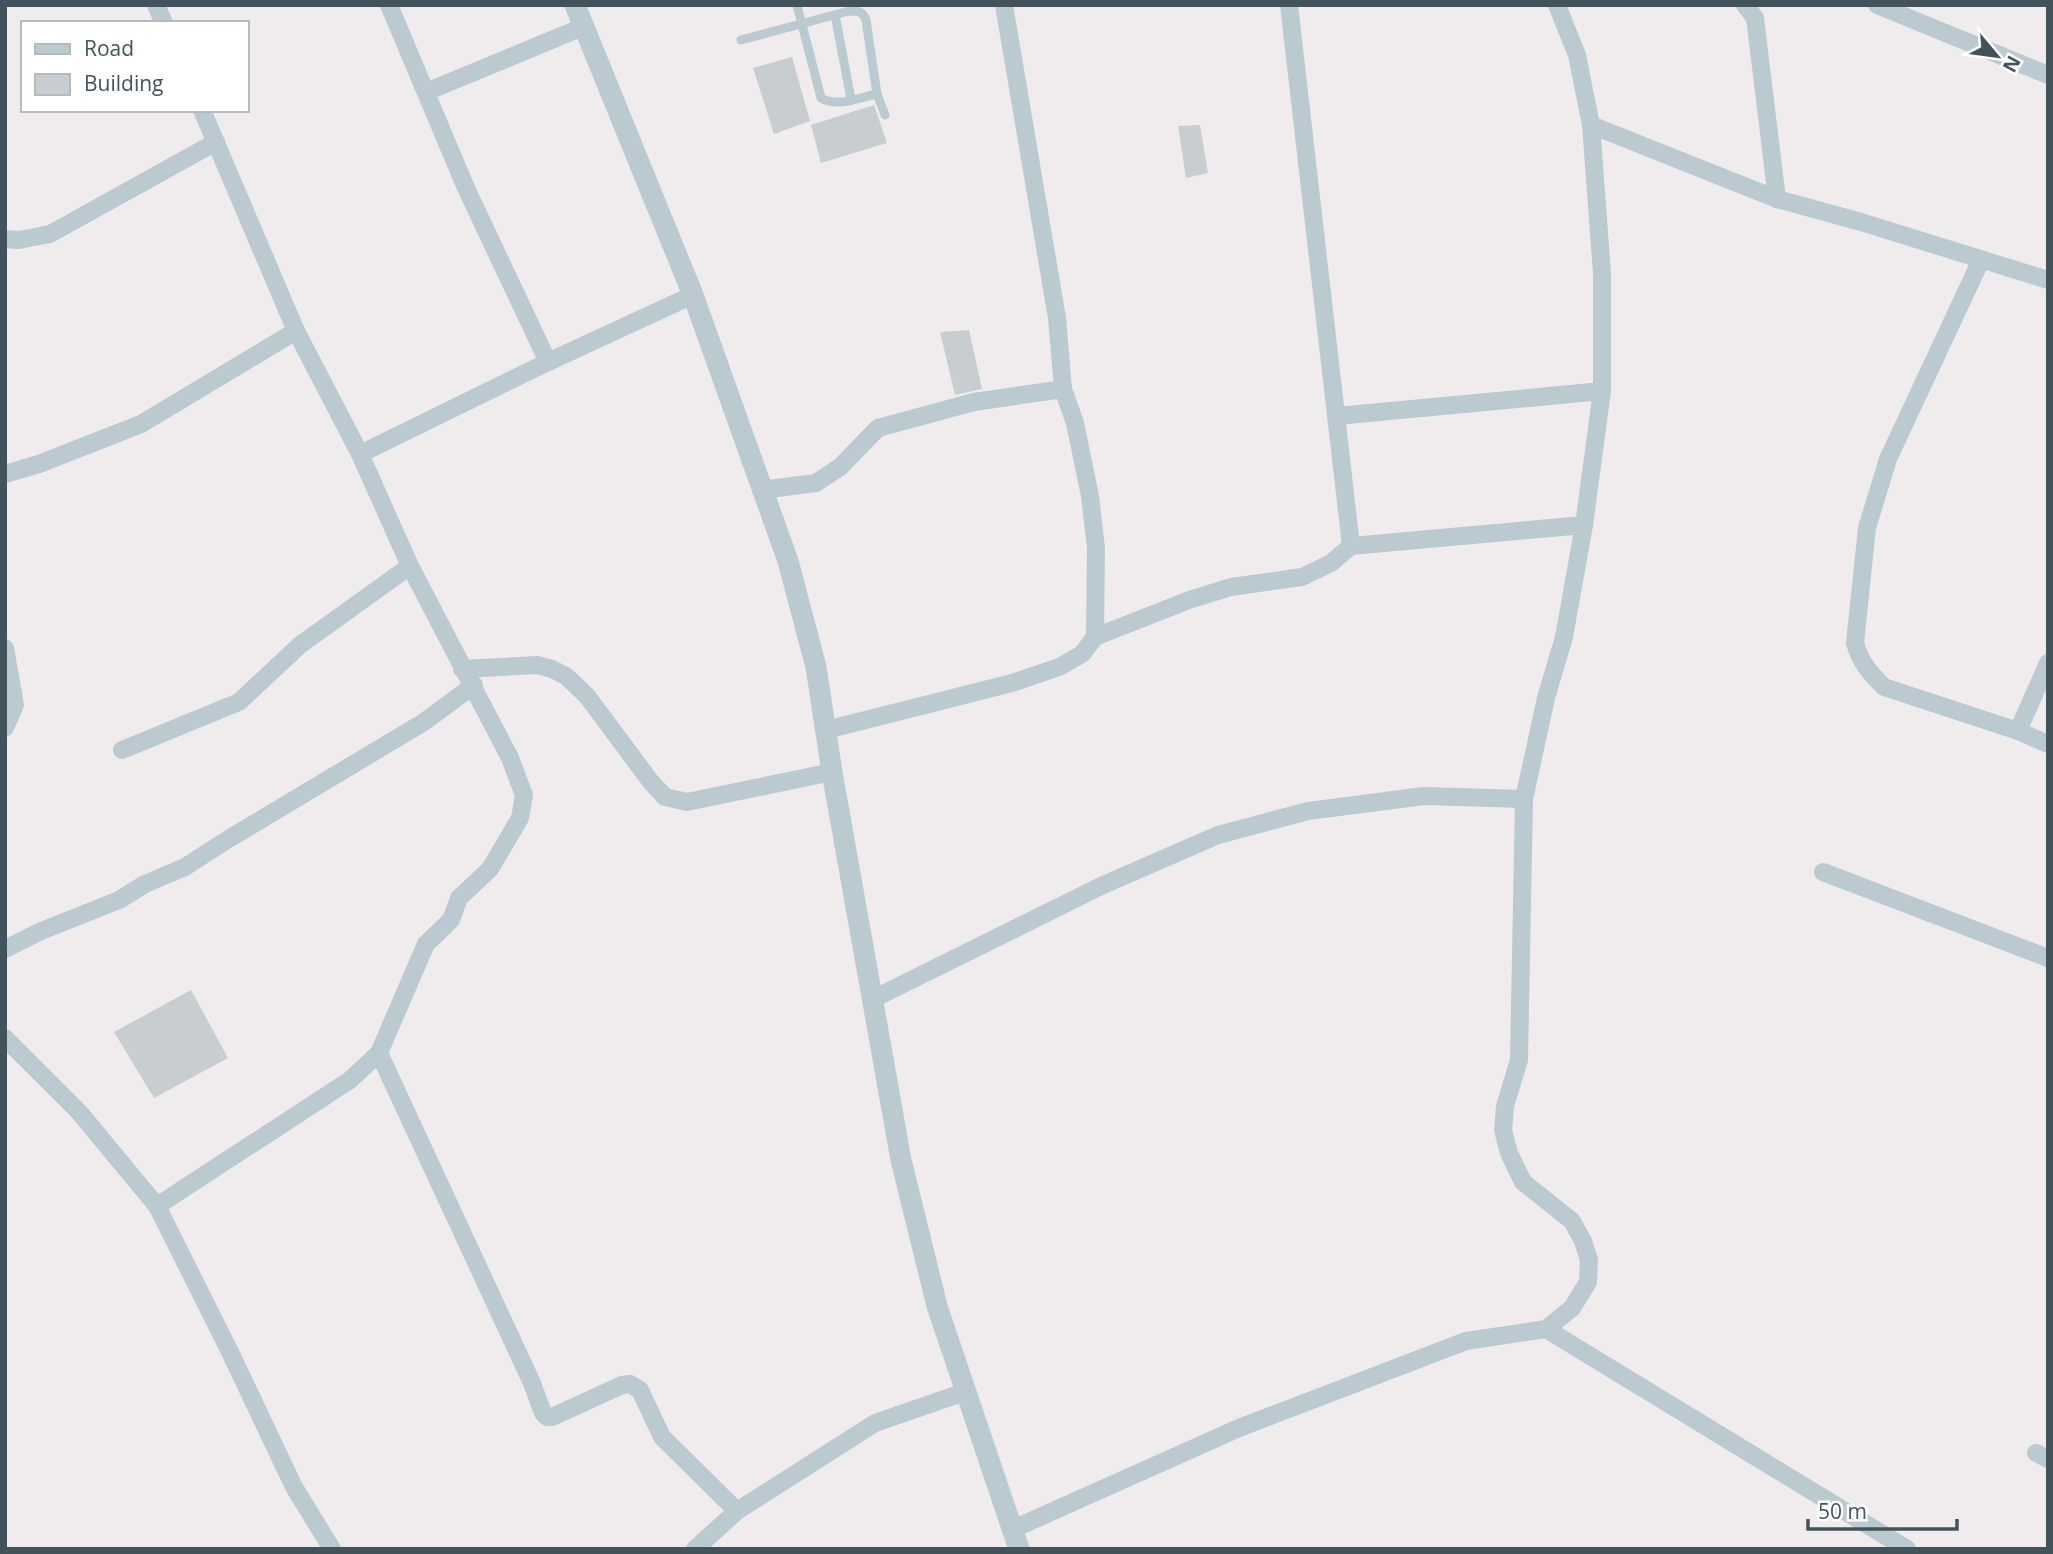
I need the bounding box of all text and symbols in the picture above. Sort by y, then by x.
legend [21,21,248,112]
north arrow [1962,21,2032,91]
text: Road [84,34,134,62]
text: N [1997,51,2027,77]
text: Building [84,69,163,97]
scale bar [1808,1488,1957,1532]
text: 50 m [1818,1497,1867,1525]

